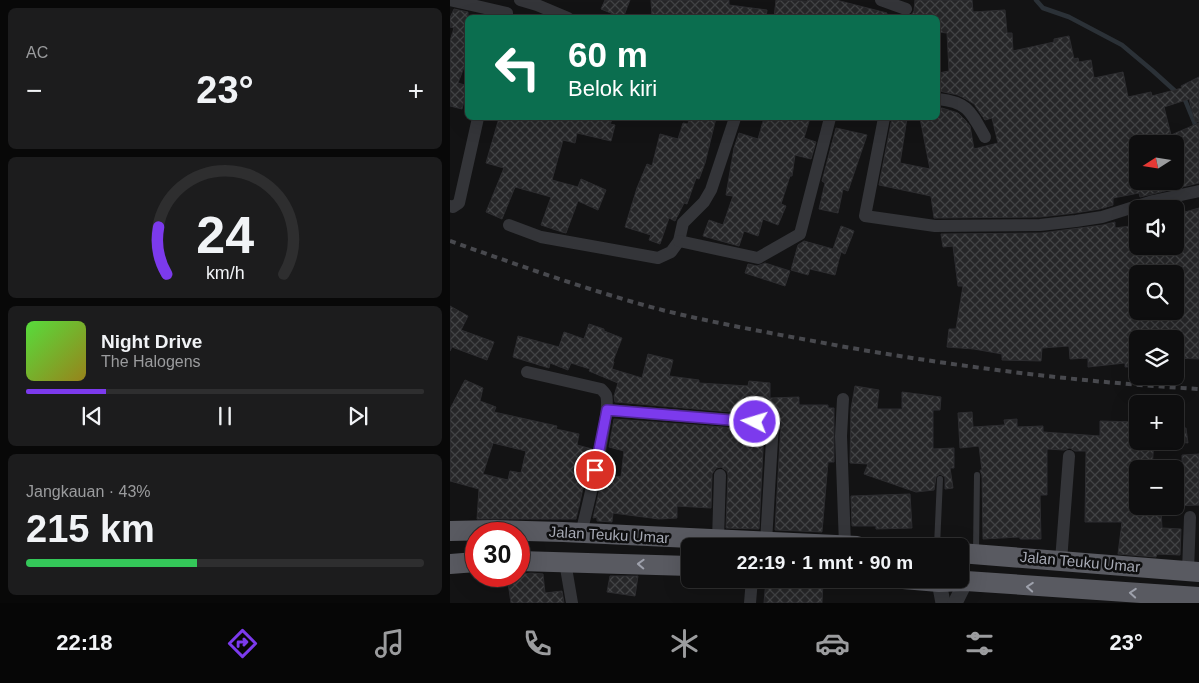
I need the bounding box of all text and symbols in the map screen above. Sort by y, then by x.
icon: left [485,35,550,100]
text: 60 m [568,35,648,74]
text: AC [26,44,48,61]
text: 23° [196,69,254,111]
text: − [26,75,42,106]
text: + [408,75,424,106]
text: Belok kiri [568,76,657,101]
north arrow [1129,135,1184,190]
map controls [1129,135,1184,515]
button: sound [1129,200,1184,255]
text: 24 [196,206,254,264]
text: km/h [206,263,244,283]
button: search [1129,265,1184,320]
button: layers [1129,330,1184,385]
text: Night Drive [101,331,202,352]
text: The Halogens [101,353,201,370]
position arrow [728,395,780,447]
button: + [1129,395,1184,450]
icon: previous [78,402,106,430]
icon: pause [211,402,239,430]
icon: next [344,402,372,430]
pin [574,449,616,491]
icon: arrive [581,456,609,484]
button: − [1129,460,1184,515]
text: Jangkauan · 43% [26,483,151,500]
text: 215 km [26,508,155,550]
speed limit sign: 30 [465,522,530,587]
street label: Jalan Teuku Umar [548,523,670,546]
street label: Jalan Teuku Umar [1019,548,1141,575]
text: 22:19 · 1 mnt · 90 m [737,552,913,573]
one-way arrow [637,559,645,570]
one-way arrow [1026,581,1034,592]
one-way arrow [1129,588,1137,599]
icon: directions [225,626,260,661]
icon: music [372,626,407,661]
icon: phone [520,626,555,661]
icon: climate [667,626,702,661]
icon: car [815,626,850,661]
icon: filters [962,626,997,661]
text: 22:18 [56,630,112,655]
text: 23° [1109,630,1143,655]

